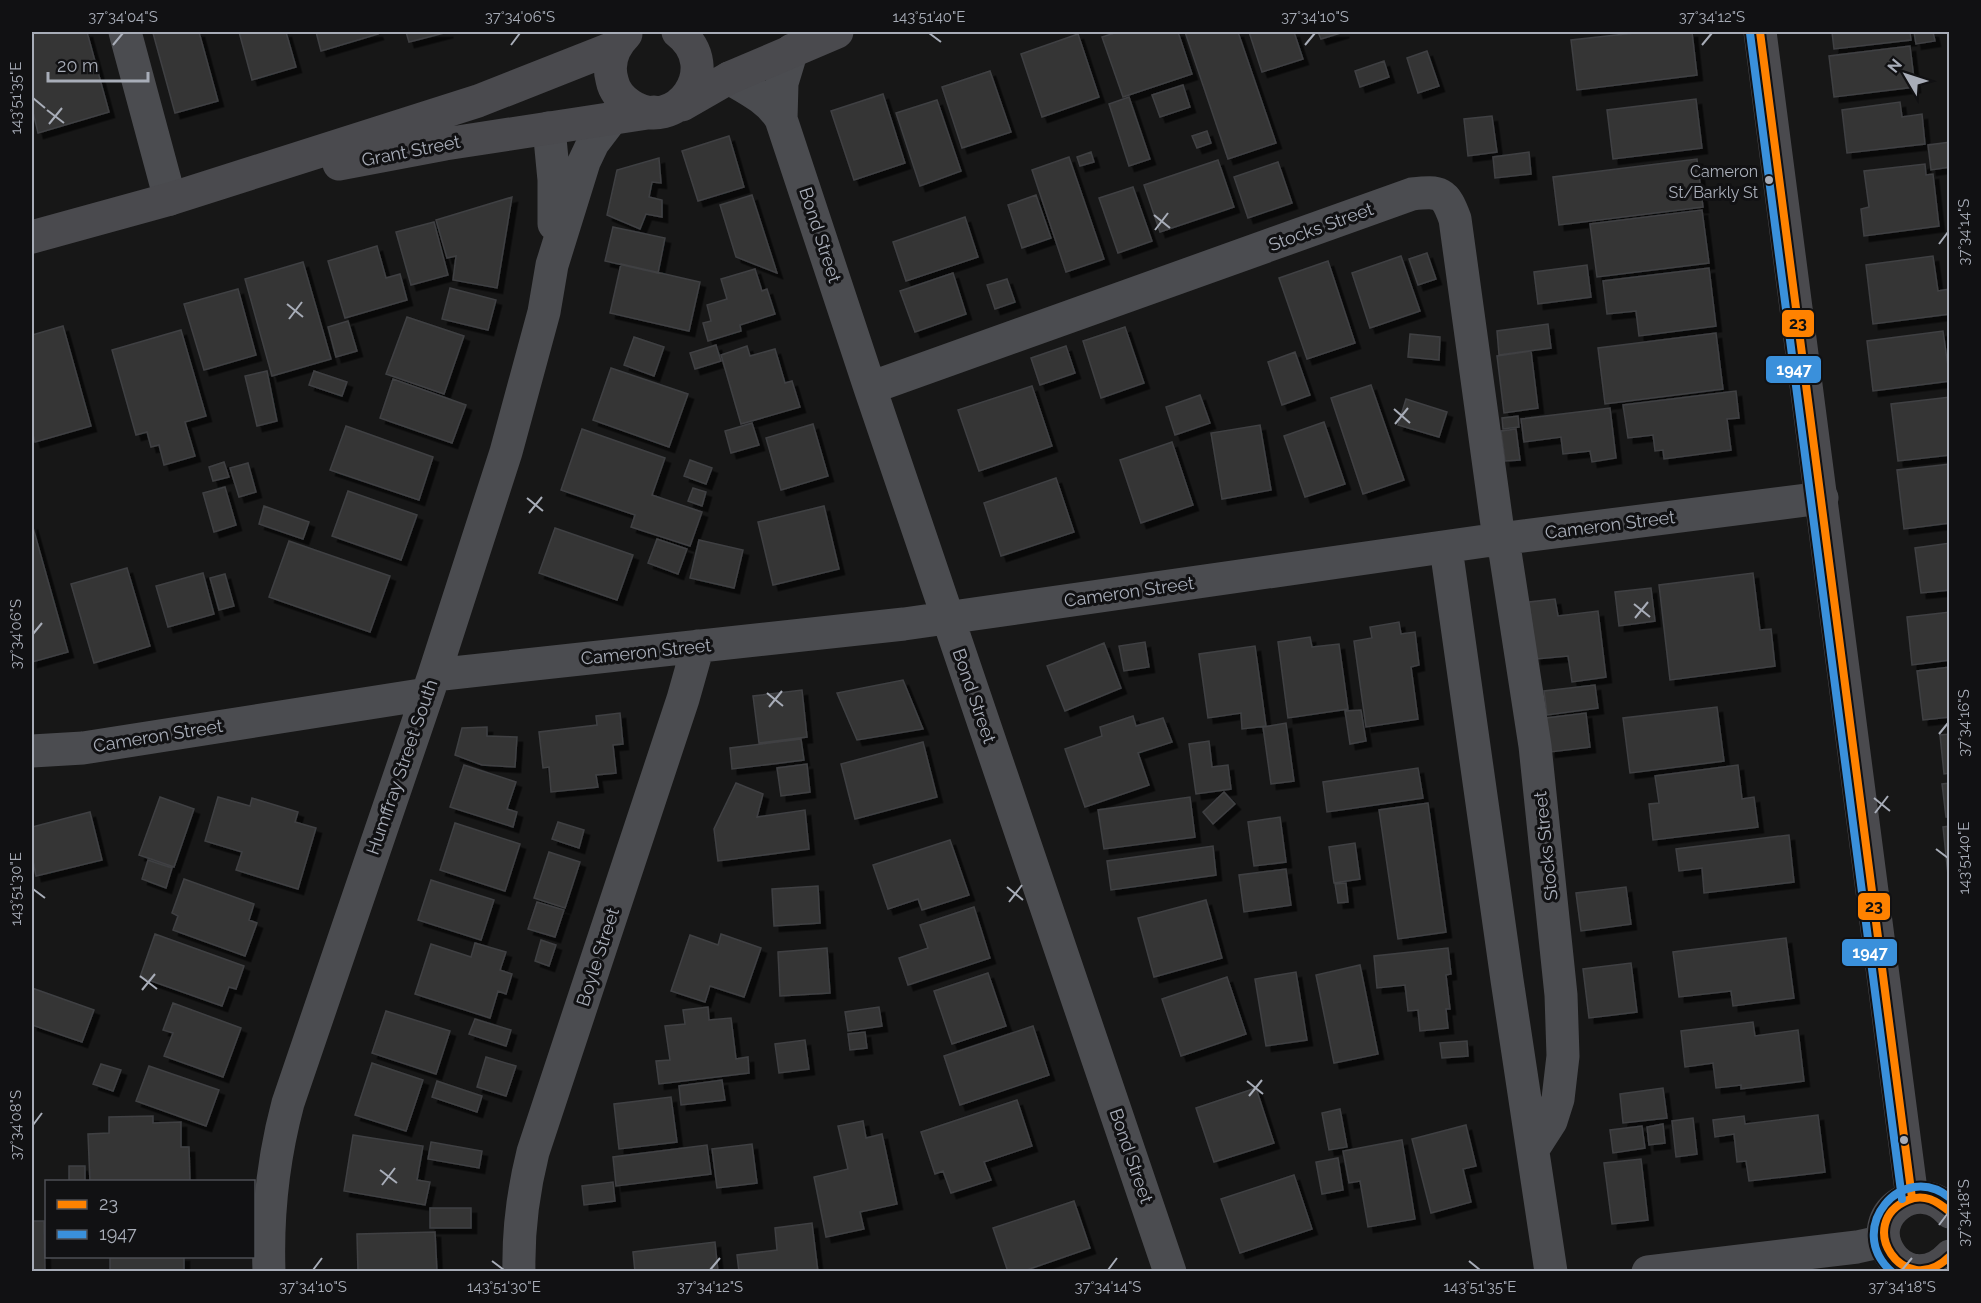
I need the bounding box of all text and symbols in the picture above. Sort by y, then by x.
text: 37°34'04"S [88,8,158,26]
text: 37°34'06"S [485,8,555,26]
text: 143°51'40"E [893,8,965,26]
text: 37°34'10"S [1281,8,1349,26]
text: 37°34'12"S [1679,8,1745,26]
scale bar [48,45,148,83]
north arrow [1876,45,1936,105]
text: 20 m [57,55,99,76]
text: N [1884,55,1906,77]
text: 143°51'35"E [7,62,25,134]
street label: Grant Street [360,131,462,170]
place label: Cameron St/Barkly St [1669,162,1759,202]
marker: Cameron St/Barkly St [1763,174,1775,186]
street label: Bond Street [795,185,846,285]
street label: Stocks Street [1266,198,1376,255]
text: 37°34'14"S [1955,199,1973,265]
line badge: 23 [1781,309,1815,338]
text: 23 [1789,314,1807,333]
line badge: 1947 [1765,355,1822,384]
text: 1947 [1776,360,1812,379]
street label: Cameron Street [1544,506,1676,543]
street label: Cameron Street [1063,572,1195,611]
text: 37°34'06"S [7,599,25,669]
street label: Cameron Street [580,634,712,669]
street label: Bond Street [948,646,1000,746]
street label: Humffray Street South [362,676,441,857]
text: 37°34'16"S [1955,689,1973,757]
street label: Cameron Street [92,715,224,756]
street label: Stocks Street [1529,790,1562,902]
text: 143°51'40"E [1955,822,1973,894]
text: 143°51'30"E [7,852,25,926]
line badge: 23 [1857,892,1891,921]
text: 23 [1865,897,1883,916]
street label: Boyle Street [572,905,623,1009]
line badge: 1947 [1841,938,1898,967]
text: 1947 [1852,943,1888,962]
text: 37°34'08"S [7,1090,25,1160]
street label: Bond Street [1105,1106,1157,1206]
unlabelled marker [1898,1134,1910,1146]
text: 37°34'18"S [1955,1179,1973,1247]
legend [45,1180,255,1258]
text: 23 [99,1193,118,1214]
text: 1947 [99,1223,137,1244]
text: 37°34'10"S [279,1278,347,1296]
text: 143°51'30"E [467,1278,541,1296]
text: 37°34'12"S [677,1278,743,1296]
text: 37°34'14"S [1075,1278,1141,1296]
text: 143°51'35"E [1444,1278,1516,1296]
text: 37°34'18"S [1868,1278,1936,1296]

